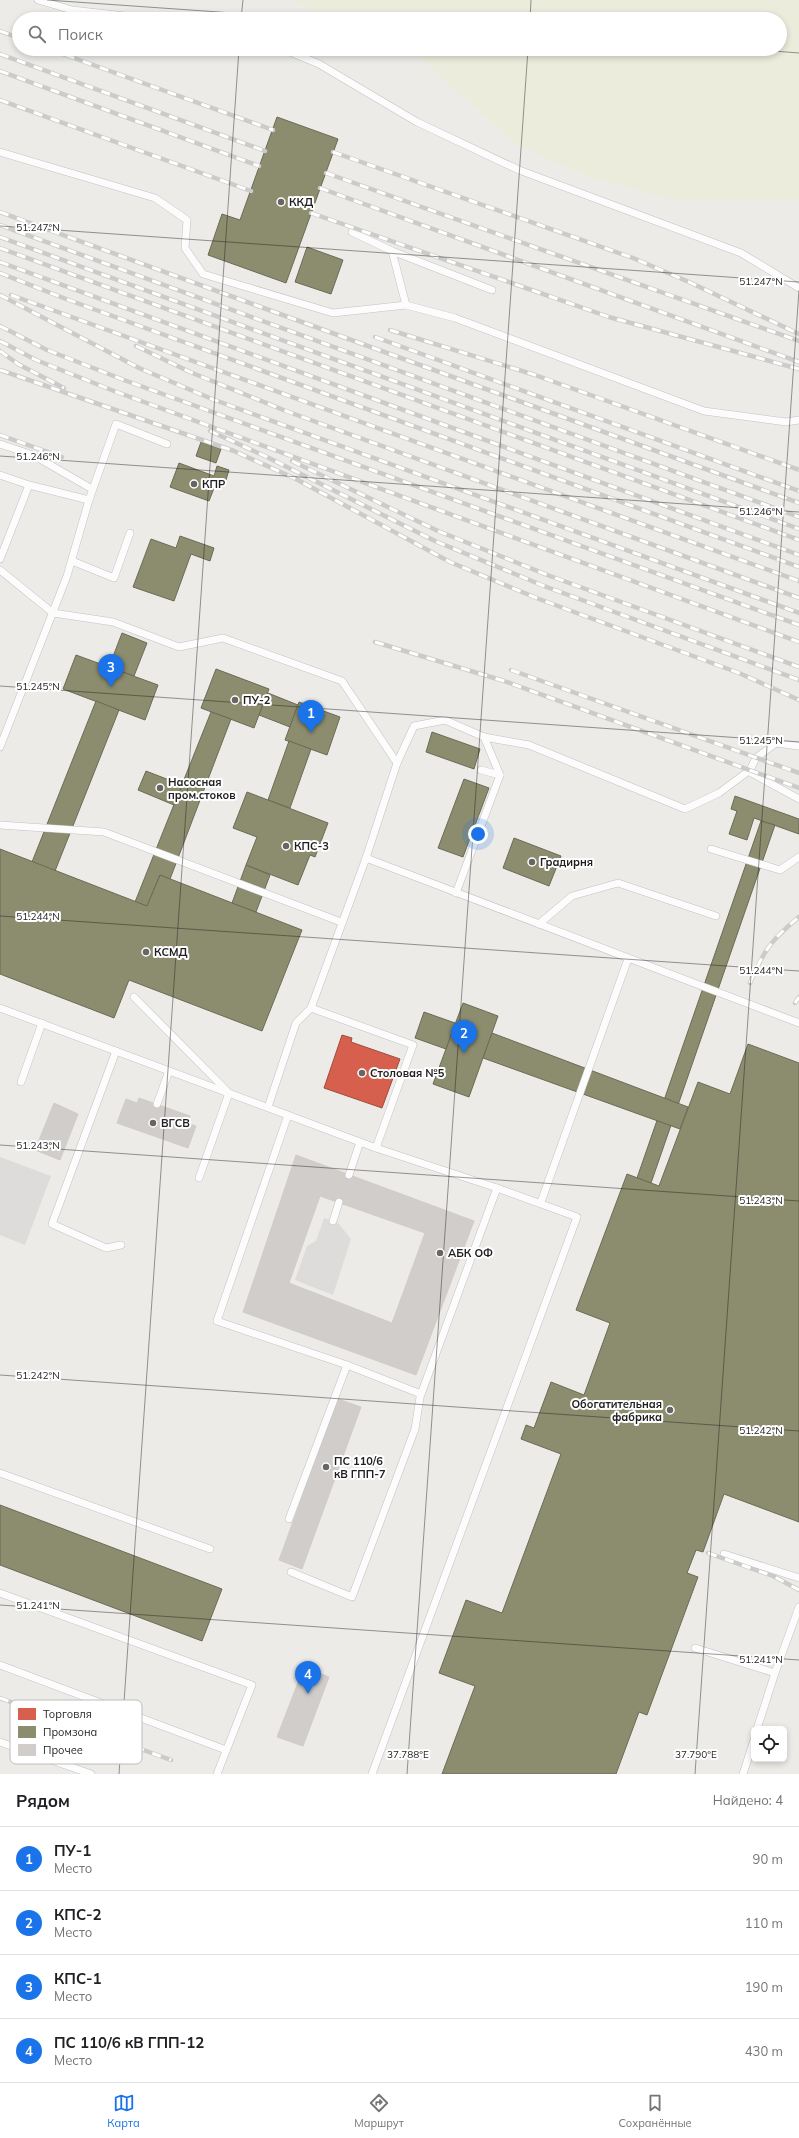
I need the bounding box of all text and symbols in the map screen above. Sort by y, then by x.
search box [12,12,787,56]
icon: search [26,23,48,45]
text: Поиск [58,25,103,44]
place label: ККД [289,195,313,209]
marker: ККД [276,197,286,207]
text: 51.247°N [16,221,60,234]
text: 51.247°N [739,275,783,288]
text: 51.246°N [16,450,60,463]
place label: КПР [202,477,225,491]
marker: КПР [189,479,199,489]
text: 51.246°N [739,505,783,518]
pin: 3 [98,654,124,687]
text: 51.245°N [16,680,60,693]
place label: ПУ-2 [243,693,271,707]
marker: ПУ-2 [230,695,240,705]
pin: 1 [298,700,324,733]
text: 51.245°N [739,734,783,747]
place label: Насосная пром.стоков [168,775,236,802]
marker: Насосная пром.стоков [155,783,165,793]
your location [468,824,488,844]
place label: КПС-3 [294,839,329,853]
marker: КПС-3 [281,841,291,851]
place label: Градирня [540,855,593,869]
marker: Градирня [527,857,537,867]
text: 51.244°N [16,910,60,923]
place label: КСМД [154,945,188,959]
marker: КСМД [141,947,151,957]
text: 51.244°N [739,964,783,977]
pin: 2 [451,1020,477,1053]
place label: Столовая №5 [370,1066,445,1080]
marker: Столовая №5 [357,1068,367,1078]
place label: ВГСВ [161,1116,190,1130]
marker: ВГСВ [148,1118,158,1128]
text: 51.243°N [16,1139,60,1152]
text: 51.243°N [739,1194,783,1207]
place label: АБК ОФ [448,1246,493,1260]
marker: АБК ОФ [435,1248,445,1258]
text: 51.242°N [16,1369,60,1382]
place label: Обогатительная фабрика [571,1397,662,1424]
marker: Обогатительная фабрика [665,1405,675,1415]
text: 51.242°N [739,1424,783,1437]
place label: ПС 110/6 кВ ГПП-7 [334,1454,386,1481]
marker: ПС 110/6 кВ ГПП-7 [321,1462,331,1472]
text: 51.241°N [16,1599,60,1612]
text: 51.241°N [739,1653,783,1666]
pin: 4 [295,1661,321,1694]
legend [10,1700,142,1764]
text: Торговля [43,1707,92,1721]
text: Промзона [43,1725,97,1739]
map controls [751,1726,787,1762]
button: locate [751,1726,787,1762]
text: Прочее [43,1743,83,1757]
text: 37.788°E [387,1748,429,1761]
text: 37.790°E [675,1748,717,1761]
text: Рядом [16,1790,70,1811]
text: Найдено: 4 [713,1792,783,1808]
text: ПУ-1 [54,1841,91,1860]
text: 1 [25,1851,33,1867]
text: 90 m [753,1851,783,1867]
text: Место [54,1860,92,1876]
text: КПС-2 [54,1905,102,1924]
text: 2 [25,1915,33,1931]
text: 110 m [745,1915,783,1931]
text: Место [54,1924,92,1940]
text: КПС-1 [54,1969,102,1988]
text: 3 [25,1979,33,1995]
text: 190 m [745,1979,783,1995]
text: Место [54,1988,92,2004]
text: ПС 110/6 кВ ГПП-12 [54,2033,204,2052]
text: 4 [25,2043,33,2059]
text: 430 m [745,2043,783,2059]
text: Место [54,2052,92,2068]
tab: Карта [107,2092,140,2130]
tab: Маршрут [354,2092,404,2130]
tab: Сохранённые [618,2092,692,2130]

